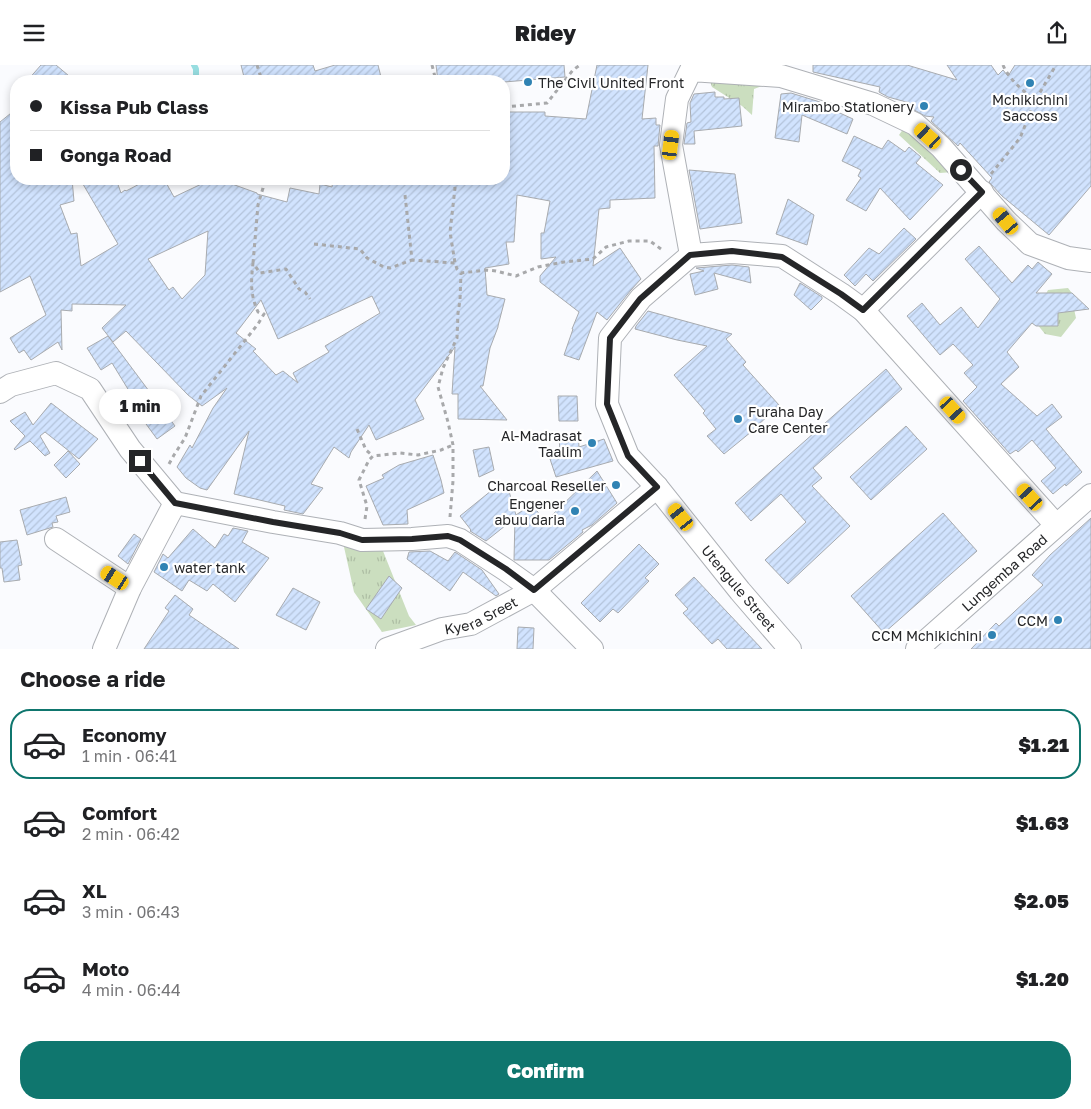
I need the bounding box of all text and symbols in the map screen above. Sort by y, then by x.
icon: menu [20,19,48,47]
text: Ridey [515,19,576,46]
icon: share [1043,19,1071,47]
place label: The Civil United Front [538,74,684,91]
marker: The Civil United Front [522,76,534,88]
marker: Mchikichini Saccoss [1024,77,1036,89]
place label: Mchikichini Saccoss [992,91,1068,124]
text: Kissa Pub Class [60,95,209,118]
place label: Mirambo Stationery [782,98,914,115]
marker: Mirambo Stationery [918,100,930,112]
car [911,120,944,152]
car [661,129,680,161]
text: Gonga Road [60,143,171,166]
route start [950,159,972,181]
car [990,205,1021,237]
callout: 1 min [99,389,181,423]
car [937,394,968,426]
text: 1 min [120,396,160,416]
place label: Furaha Day Care Center [748,403,828,436]
marker: Furaha Day Care Center [732,413,744,425]
place label: Al-Madrasat Taalim [501,427,582,460]
marker: Al-Madrasat Taalim [586,437,598,449]
route end [129,450,151,472]
place label: Charcoal Reseller [487,477,607,494]
marker: Charcoal Reseller [610,479,622,491]
car [1014,481,1045,513]
place label: Engener abuu daria [494,495,566,528]
car [665,501,696,533]
marker: Engener abuu daria [569,505,581,517]
street label: Lungemba Road [958,530,1050,614]
street label: Utengule Street [698,542,780,634]
place label: water tank [174,559,246,576]
marker: water tank [158,561,170,573]
car [98,564,131,592]
street label: Kyera Sreet [443,592,520,637]
place label: CCM [1017,612,1048,629]
marker: CCM [1052,614,1064,626]
place label: CCM Mchikichini [871,627,982,644]
marker: CCM Mchikichini [986,629,998,641]
text: Choose a ride [20,665,166,692]
icon: car [22,722,67,767]
text: Economy [82,723,167,746]
text: $1.21 [1018,733,1069,756]
text: 1 min · 06:41 [82,746,177,766]
icon: car [22,800,67,845]
text: Comfort [82,801,157,824]
text: $1.63 [1016,811,1069,834]
text: 2 min · 06:42 [82,824,180,844]
icon: car [22,878,67,923]
text: XL [82,879,107,902]
text: $2.05 [1014,889,1069,912]
text: 3 min · 06:43 [82,902,180,922]
icon: car [22,956,67,1001]
text: Moto [82,957,129,980]
text: $1.20 [1016,967,1069,990]
text: 4 min · 06:44 [82,980,181,1000]
button: Confirm [20,1041,1071,1099]

